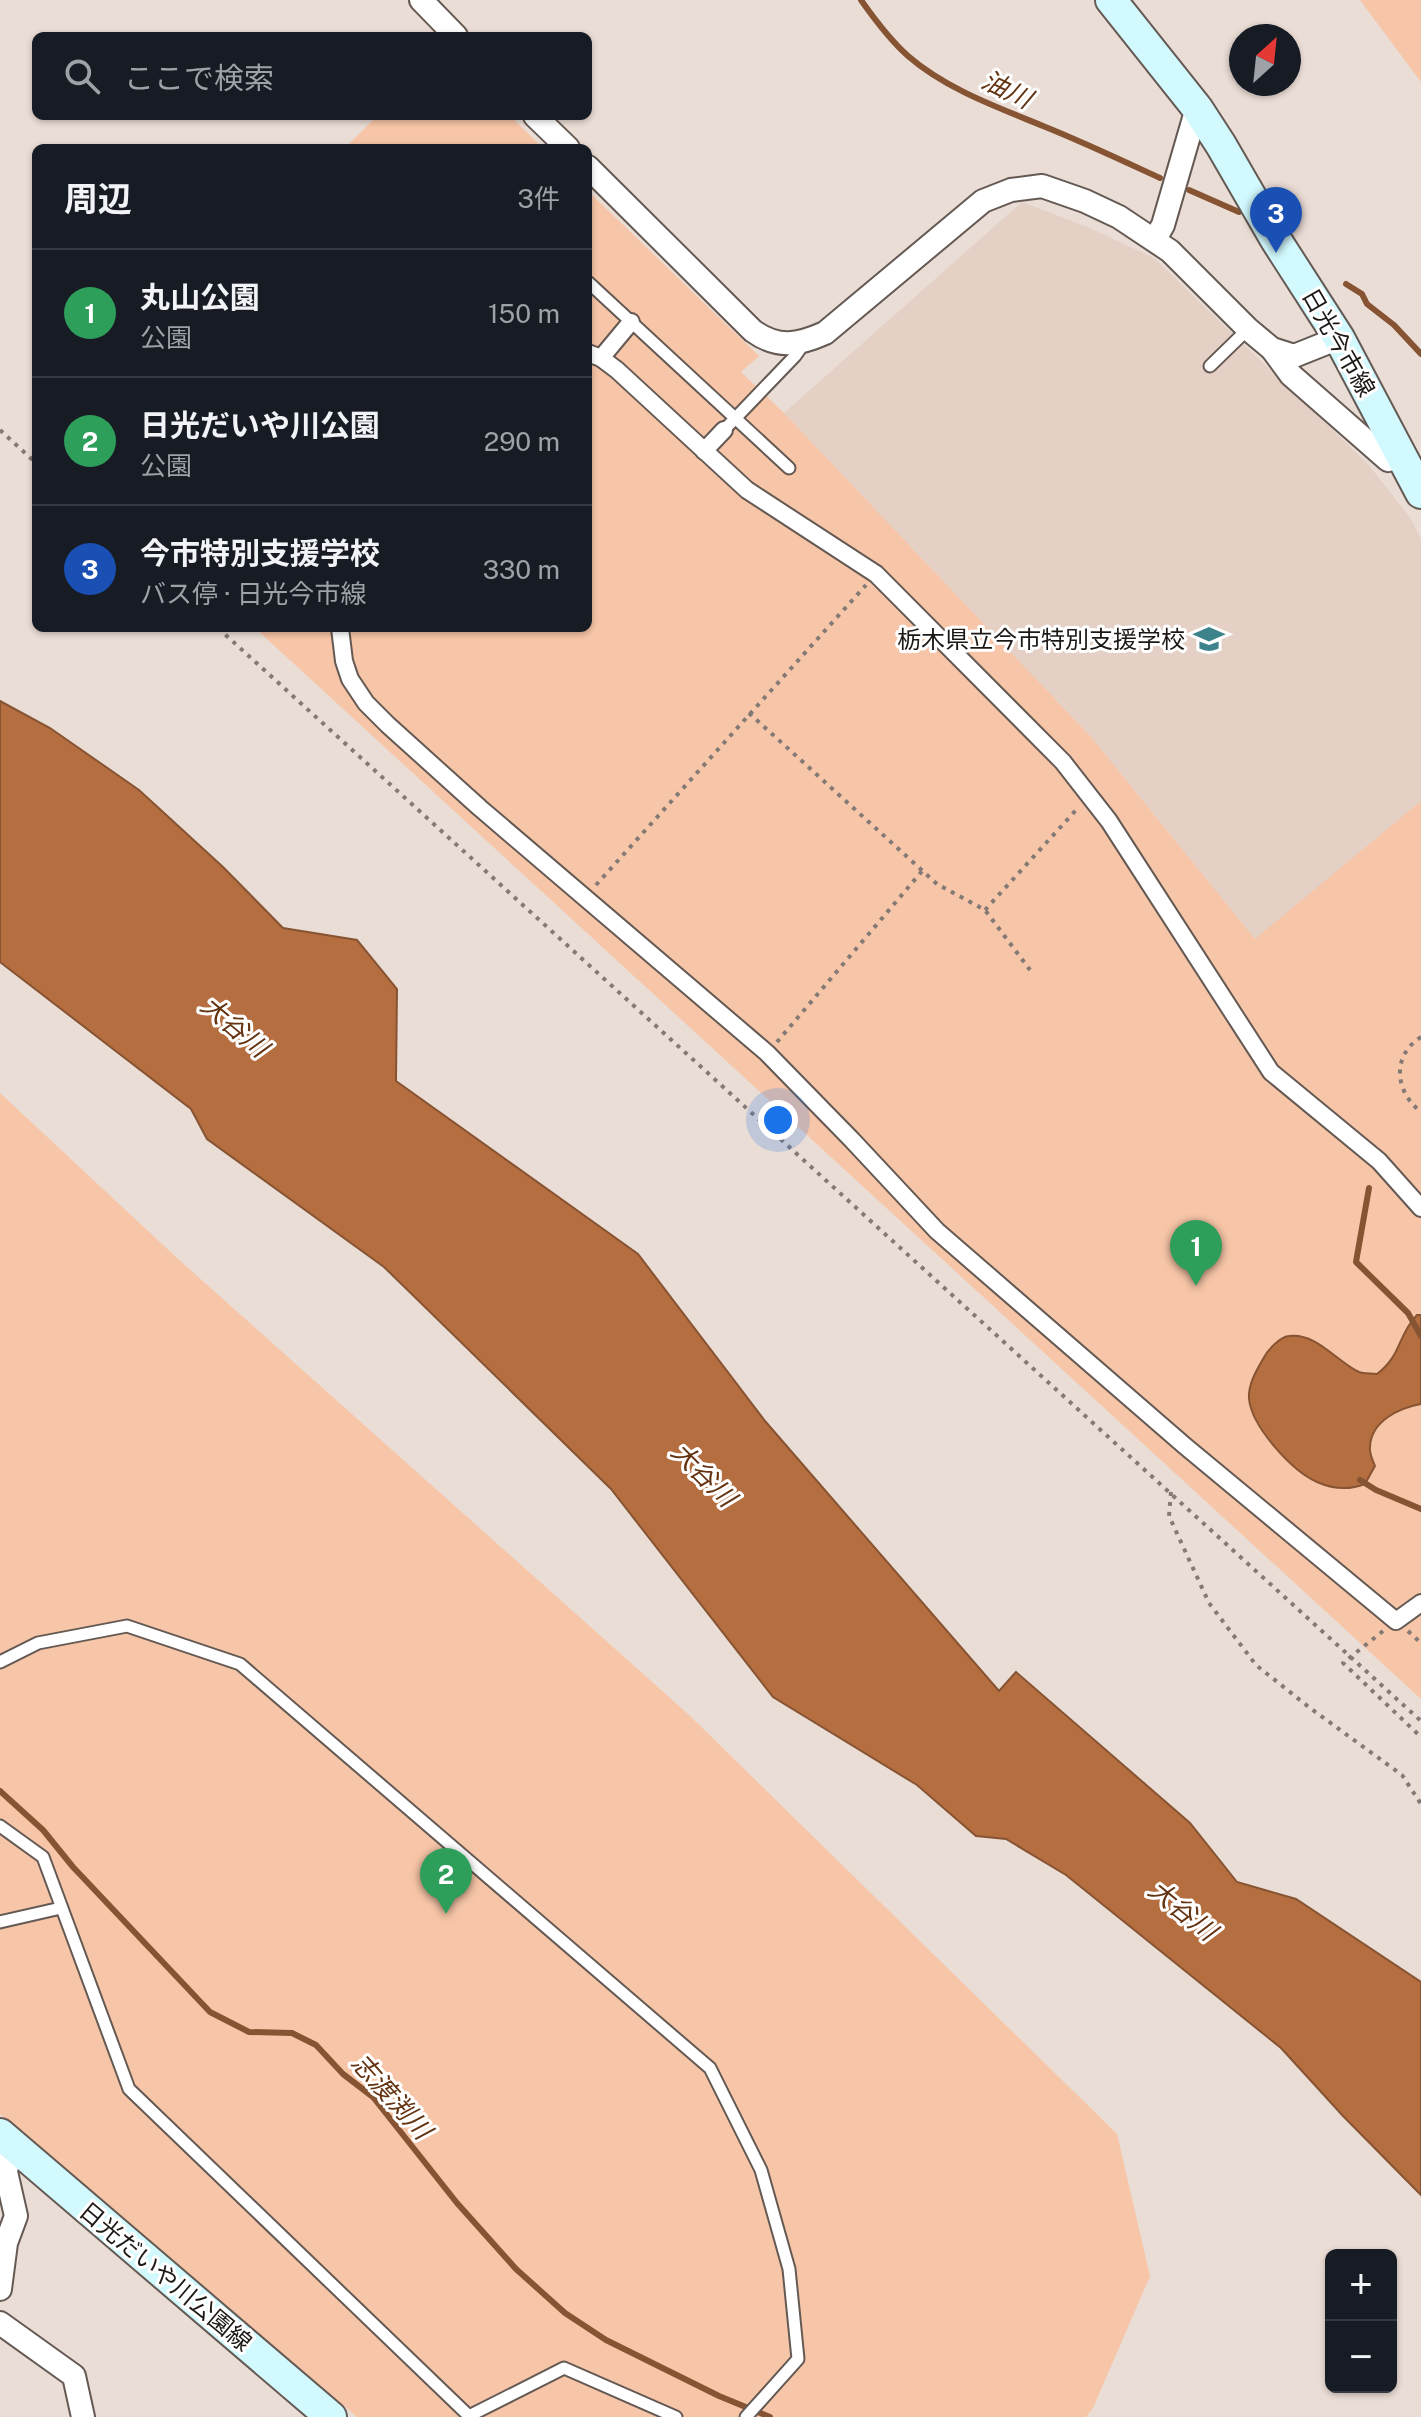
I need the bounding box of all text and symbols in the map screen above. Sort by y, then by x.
north arrow [1229,24,1301,96]
search box [32,32,592,120]
icon: search [60,54,104,98]
text: ここで検索 [124,60,274,96]
water label: 油川 [977,64,1040,116]
text: 周辺 [64,179,132,219]
text: 3件 [518,183,560,214]
pin: 3 [1250,187,1302,253]
text: 丸山公園 [140,279,260,315]
street label: 日光今市線 [1297,283,1381,401]
text: 1 [84,298,96,329]
text: 150 m [488,298,560,329]
text: 公園 [140,322,192,353]
text: 日光だいや川公園 [140,407,380,443]
text: 2 [82,426,98,457]
text: 290 m [484,426,560,457]
text: 公園 [140,450,192,481]
text: 今市特別支援学校 [140,535,380,571]
text: 3 [81,554,99,585]
text: 330 m [483,554,560,585]
text: バス停 · 日光今市線 [140,578,366,609]
school or university icon: 栃木県立今市特別支援学校 [1192,622,1226,656]
place label: 栃木県立今市特別支援学校 [897,625,1185,653]
water label: 大谷川 [195,989,277,1065]
your location [758,1100,798,1140]
pin: 1 [1170,1220,1222,1286]
water label: 大谷川 [665,1435,745,1515]
pin: 2 [420,1848,472,1914]
water label: 大谷川 [1143,1873,1225,1948]
water label: 志渡渕川 [346,2047,440,2147]
street label: 日光だいや川公園線 [74,2196,258,2356]
map controls [1325,2249,1397,2393]
button: + [1325,2249,1397,2321]
button: − [1325,2321,1397,2393]

